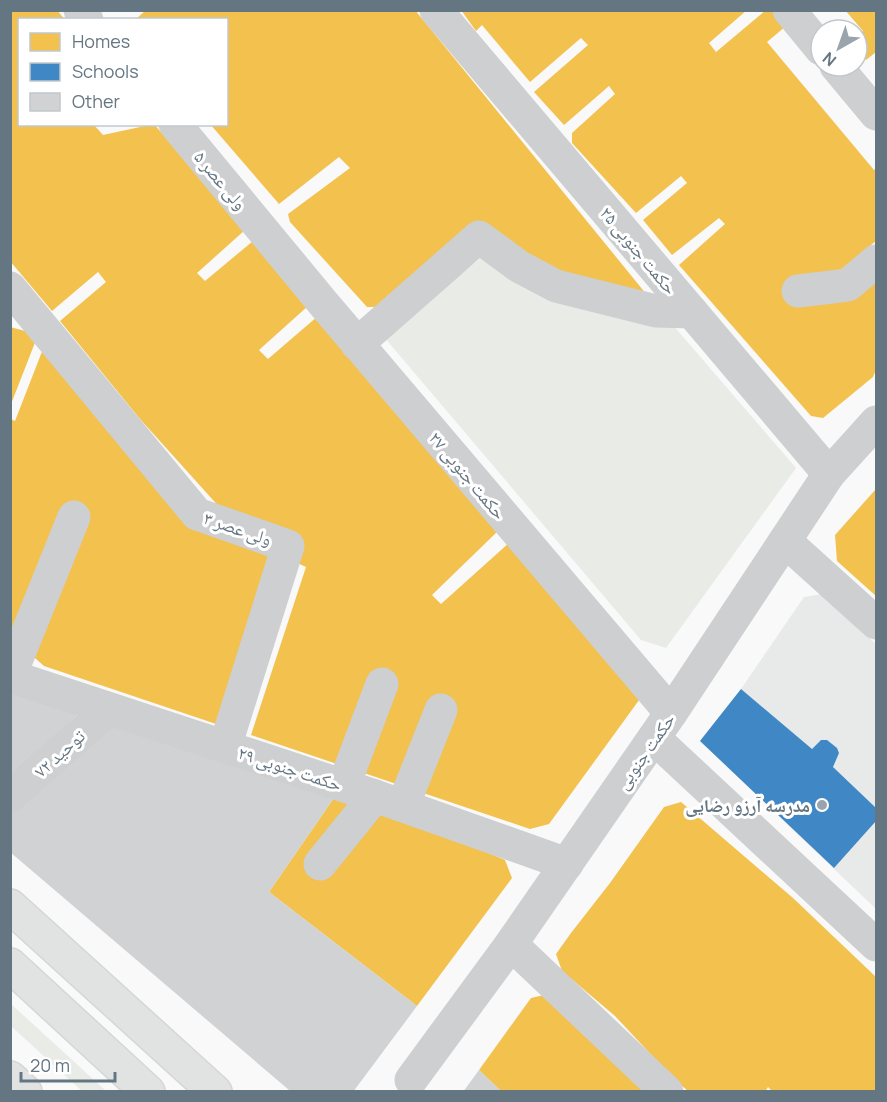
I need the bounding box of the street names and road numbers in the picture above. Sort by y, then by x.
street label: ولی عصر ۵ [189,145,253,215]
street label: حکمت جنوبی ۲۵ [595,201,683,299]
street label: حکمت جنوبی ۲۷ [424,426,512,524]
street label: ولی عصر ۳ [201,505,275,551]
street label: حکمت جنوبی [610,708,680,794]
street label: توحید ۷۲ [28,724,90,782]
street label: حکمت جنوبی ۲۹ [235,740,345,796]

